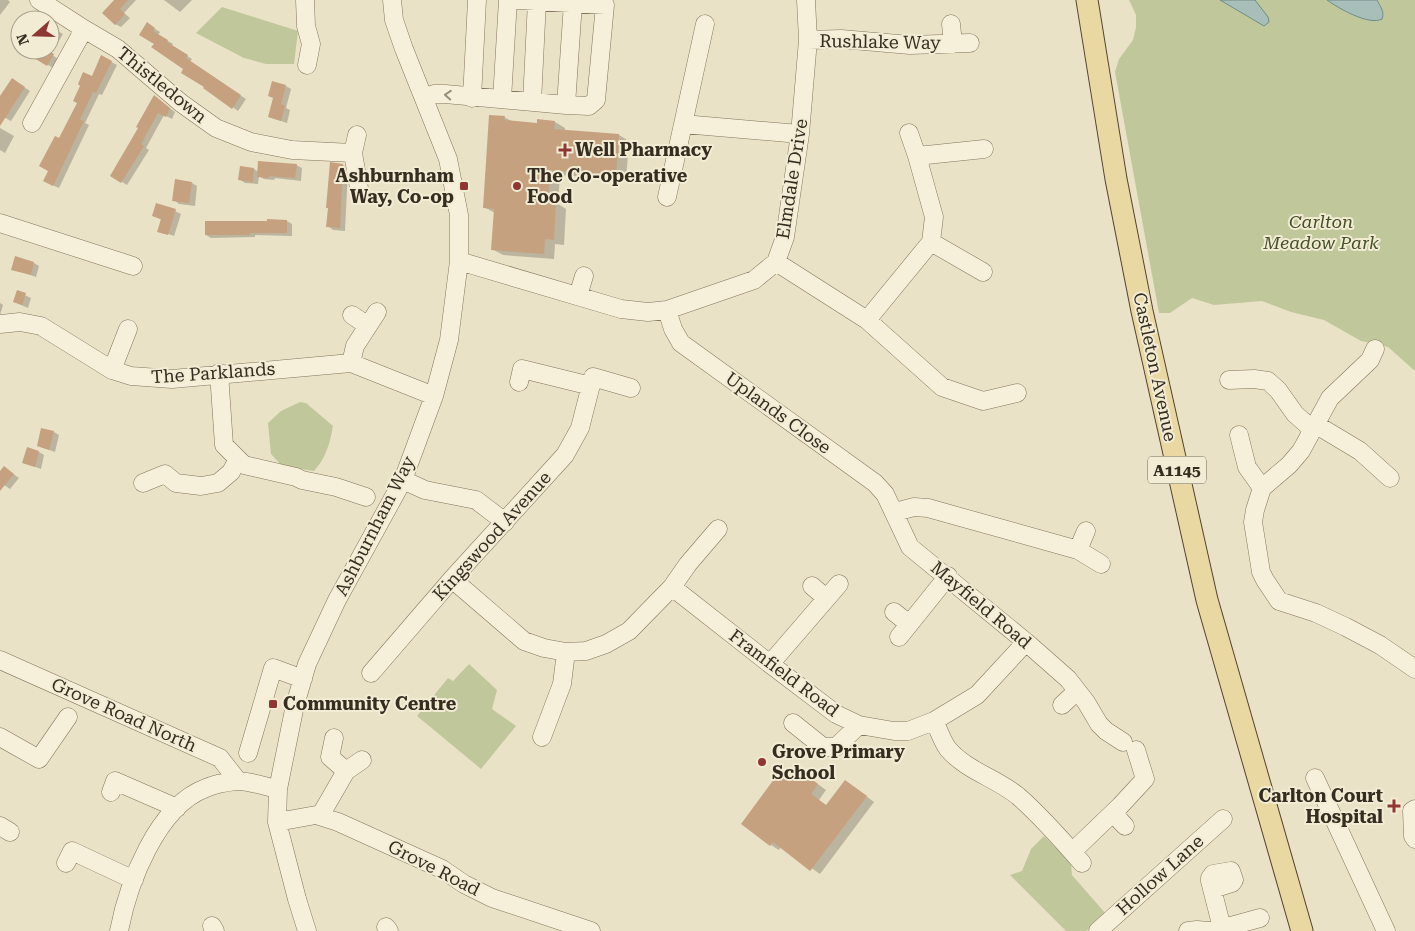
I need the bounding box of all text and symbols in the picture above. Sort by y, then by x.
north arrow [10,10,60,60]
street label: Rushlake Way [819,30,941,53]
text: N [13,31,32,47]
street label: Thistledown [113,42,212,127]
one-way arrow [443,90,451,101]
street label: Elmdale Drive [772,117,811,241]
place label: Well Pharmacy [575,139,712,160]
marker: Well Pharmacy [559,144,571,156]
place label: Ashburnham Way, Co-op [335,165,455,207]
place label: The Co-operative Food [527,165,688,207]
marker: Ashburnham Way, Co-op [458,180,470,192]
marker: The Co-operative Food [511,180,523,192]
park label: Carlton Meadow Park [1262,211,1379,253]
street label: Castleton Avenue [1129,291,1182,443]
street label: The Parklands [150,358,276,387]
street label: Uplands Close [721,367,835,458]
street label: Ashburnham Way [330,452,419,599]
road number: A1145 [1148,456,1206,484]
street label: Kingswood Avenue [428,467,555,604]
street label: Mayfield Road [927,557,1036,653]
street label: Framfield Road [725,625,844,721]
street label: Grove Road North [48,673,200,756]
place label: Community Centre [283,693,457,714]
marker: Community Centre [267,698,279,710]
place label: Grove Primary School [772,741,905,783]
marker: Grove Primary School [756,756,768,768]
place label: Carlton Court Hospital [1258,785,1383,827]
marker: Carlton Court Hospital [1387,799,1401,813]
street label: Hollow Lane [1112,830,1208,919]
street label: Grove Road [385,835,484,900]

